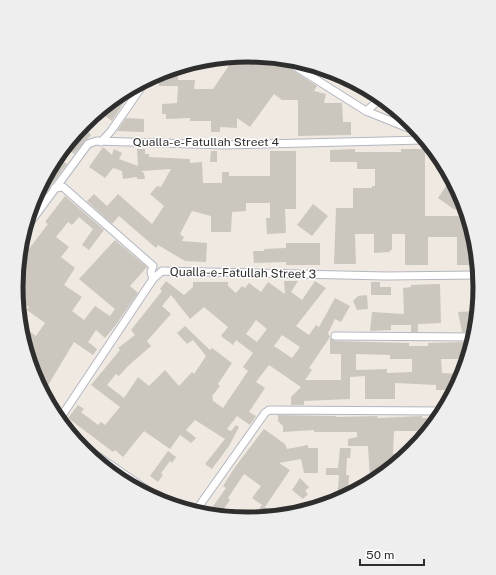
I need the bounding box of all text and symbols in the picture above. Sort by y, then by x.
street label: Qualla-e-Fatullah Street 4 [133,135,280,149]
street label: Qualla-e-Fatullah Street 3 [170,265,316,281]
scale bar [360,541,424,567]
text: 50 m [366,548,394,562]

